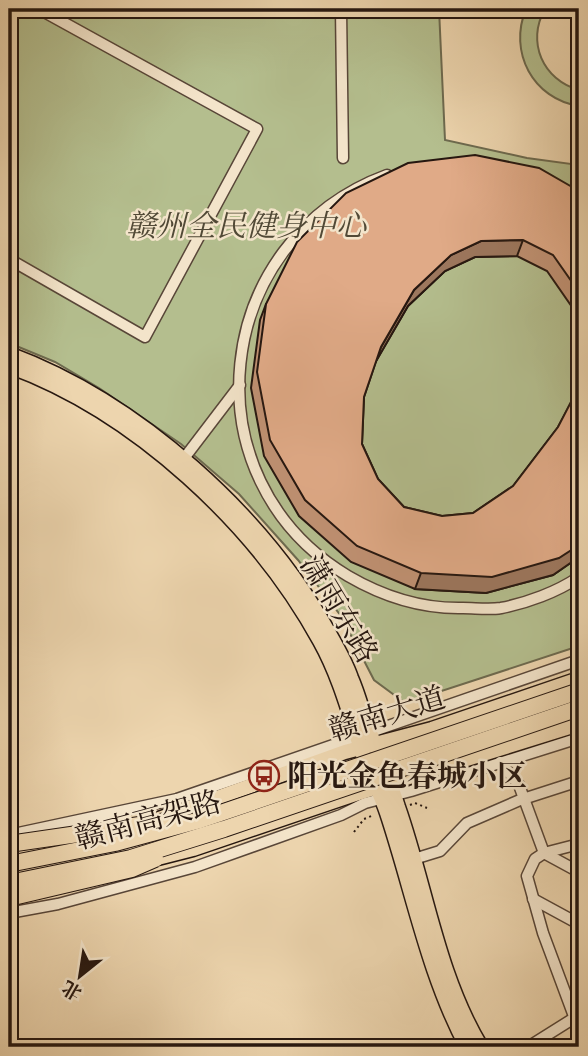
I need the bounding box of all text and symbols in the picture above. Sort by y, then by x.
park label: 赣州全民健身中心 [126,209,367,246]
street label: 潇雨东路 [291,549,384,671]
street label: 赣南大道 [325,680,450,751]
bus stop icon: 阳光金色春城小区 [247,759,281,793]
place label: 阳光金色春城小区 [287,759,527,796]
street label: 赣南高架路 [71,784,226,859]
north arrow [46,940,116,1010]
text: 北 [58,975,86,1004]

